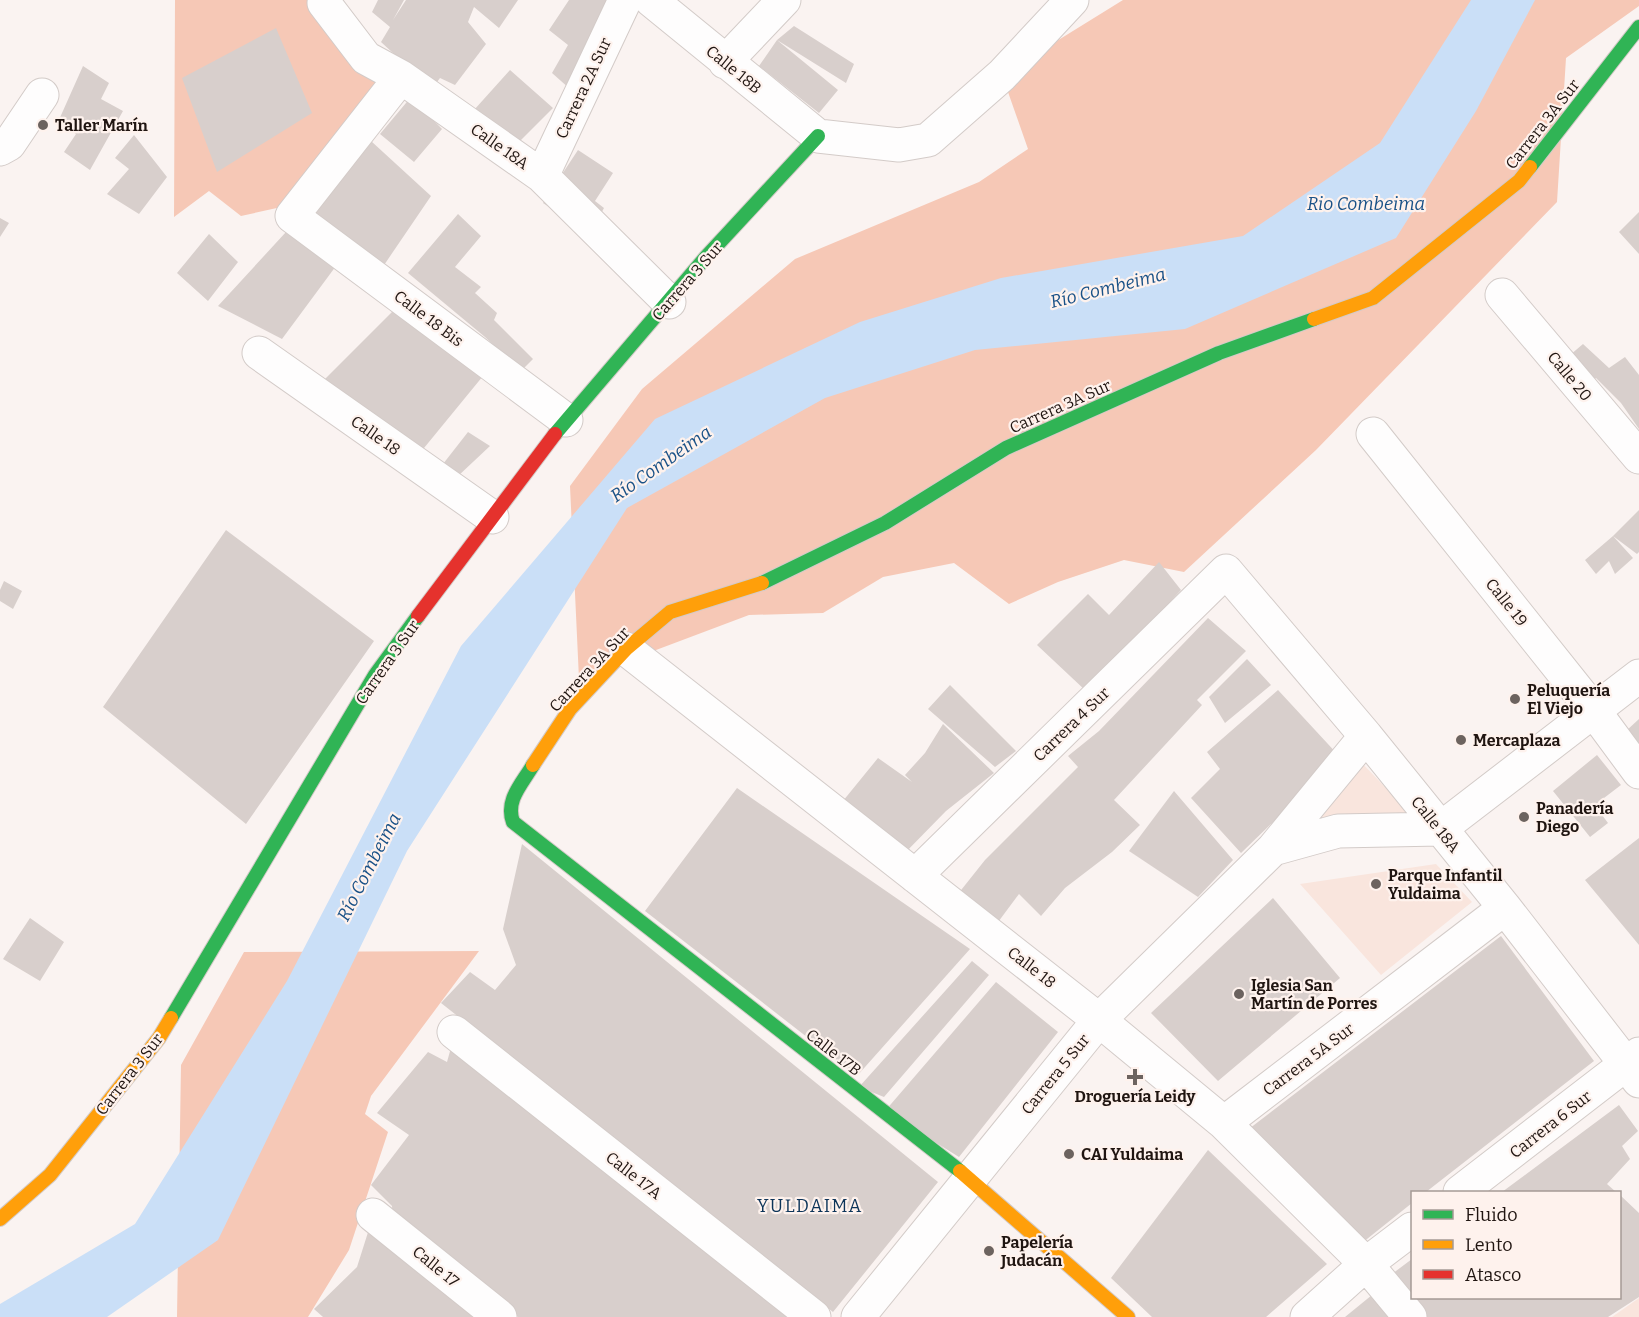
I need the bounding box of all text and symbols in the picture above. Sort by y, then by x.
street label: Carrera 2A Sur [552,35,615,142]
street label: Calle 18B [702,41,765,98]
street label: Carrera 3A Sur [1501,76,1583,173]
place label: Taller Marín [55,116,148,135]
marker: Taller Marín [36,118,50,132]
street label: Calle 18A [467,119,533,174]
water label: Rio Combeima [1307,193,1425,215]
street label: Carrera 3 Sur [648,238,727,325]
water label: Río Combeima [1048,263,1168,313]
street label: Calle 18 Bis [390,286,467,351]
street label: Calle 20 [1543,348,1596,405]
street label: Carrera 3A Sur [1007,376,1114,437]
street label: Calle 18 [347,412,404,459]
water label: Río Combeima [606,421,716,507]
street label: Calle 19 [1482,575,1532,630]
street label: Carrera 3 Sur [351,617,423,708]
street label: Carrera 3A Sur [545,623,633,716]
place label: Peluquería El Viejo [1527,681,1610,718]
street label: Carrera 4 Sur [1029,683,1113,765]
marker: Peluquería El Viejo [1508,692,1522,706]
place label: Mercaplaza [1473,731,1560,750]
marker: Mercaplaza [1454,733,1468,747]
street label: Calle 18A [1407,792,1464,857]
place label: Panadería Diego [1536,799,1614,836]
water label: Río Combeima [332,809,406,925]
marker: Panadería Diego [1517,810,1531,824]
place label: Parque Infantil Yuldaima [1388,866,1503,903]
marker: Parque Infantil Yuldaima [1369,877,1383,891]
street label: Calle 18 [1004,943,1060,992]
place label: Iglesia San Martín de Porres [1251,976,1377,1013]
marker: Iglesia San Martín de Porres [1232,987,1246,1001]
street label: Carrera 5A Sur [1259,1019,1358,1100]
street label: Calle 17B [802,1025,865,1080]
street label: Carrera 3 Sur [92,1030,167,1119]
street label: Carrera 5 Sur [1017,1030,1093,1118]
marker: Droguería Leidy [1128,1070,1142,1084]
place label: Droguería Leidy [1074,1087,1196,1106]
street label: Carrera 6 Sur [1506,1087,1595,1162]
place label: CAI Yuldaima [1081,1145,1183,1164]
marker: CAI Yuldaima [1062,1147,1076,1161]
street label: Calle 17A [602,1148,666,1203]
legend [1411,1191,1621,1299]
district label: YULDAIMA [757,1195,863,1217]
text: Fluido [1465,1204,1518,1226]
place label: Papelería Judacán [1000,1233,1073,1270]
text: Lento [1465,1234,1513,1256]
street label: Calle 17 [409,1242,463,1291]
marker: Papelería Judacán [982,1244,996,1258]
text: Atasco [1465,1264,1521,1286]

